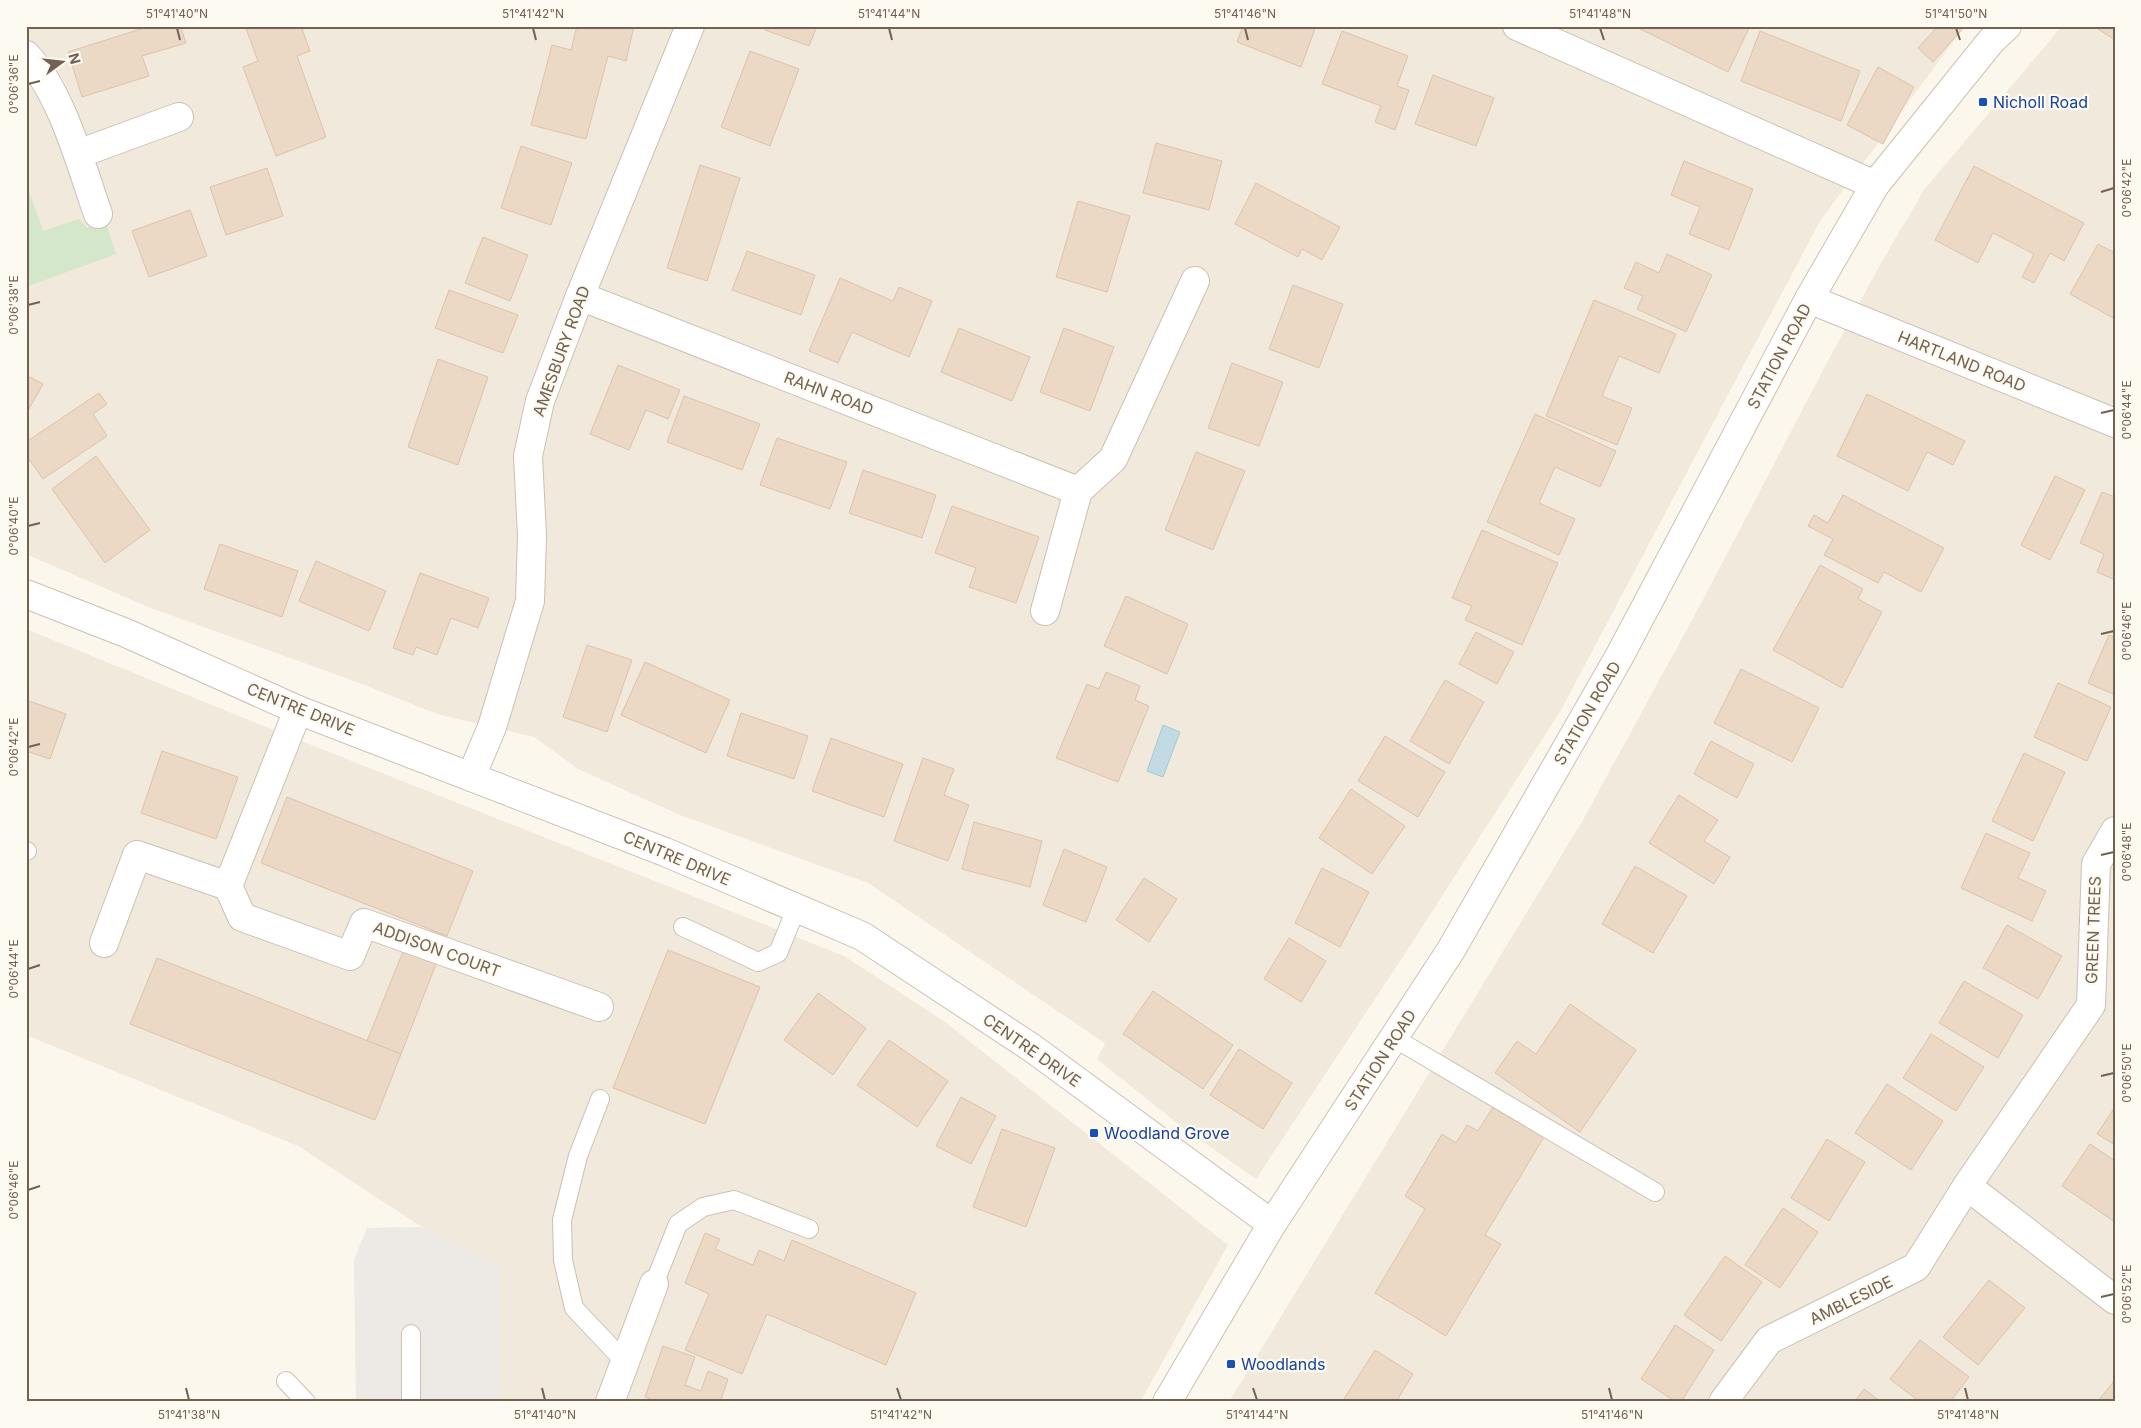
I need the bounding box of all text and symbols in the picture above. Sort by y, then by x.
text: 51°41'40"N [146,6,208,21]
text: 51°41'42"N [502,6,564,21]
text: 51°41'44"N [858,6,920,21]
text: 51°41'46"N [1214,6,1276,21]
text: 51°41'48"N [1569,6,1631,21]
text: 51°41'50"N [1925,6,1987,21]
north arrow [38,38,88,88]
text: N [65,51,85,66]
text: 0°06'36"E [6,54,21,114]
place label: Nicholl Road [1993,92,2088,112]
marker: Nicholl Road [1977,96,1989,108]
text: 0°06'42"E [2119,159,2134,217]
text: 0°06'38"E [6,275,21,335]
street label: AMESBURY ROAD [528,283,594,419]
street label: STATION ROAD [1743,300,1815,412]
street label: HARTLAND ROAD [1895,326,2029,396]
street label: RAHN ROAD [781,367,877,419]
text: 0°06'44"E [2119,380,2134,440]
text: 0°06'40"E [6,496,21,556]
text: 0°06'46"E [2119,602,2134,660]
street label: STATION ROAD [1549,657,1625,769]
street label: CENTRE DRIVE [244,678,358,740]
text: 0°06'42"E [6,718,21,776]
text: 0°06'48"E [2119,823,2134,881]
street label: CENTRE DRIVE [620,826,734,890]
street label: GREEN TREES [2081,876,2105,984]
street label: ADDISON COURT [371,917,503,981]
text: 0°06'44"E [6,939,21,999]
street label: STATION ROAD [1340,1006,1420,1114]
street label: CENTRE DRIVE [979,1009,1085,1091]
text: 0°06'50"E [2119,1043,2134,1103]
place label: Woodland Grove [1104,1123,1230,1143]
marker: Woodland Grove [1088,1127,1100,1139]
text: 0°06'46"E [6,1161,21,1219]
text: 0°06'52"E [2119,1264,2134,1324]
street label: AMBLESIDE [1806,1271,1896,1329]
place label: Woodlands [1241,1354,1326,1374]
marker: Woodlands [1225,1358,1237,1370]
text: 51°41'38"N [158,1407,220,1422]
text: 51°41'40"N [514,1407,576,1422]
text: 51°41'42"N [870,1407,932,1422]
text: 51°41'44"N [1226,1407,1288,1422]
text: 51°41'46"N [1581,1407,1643,1422]
text: 51°41'48"N [1937,1407,1999,1422]

